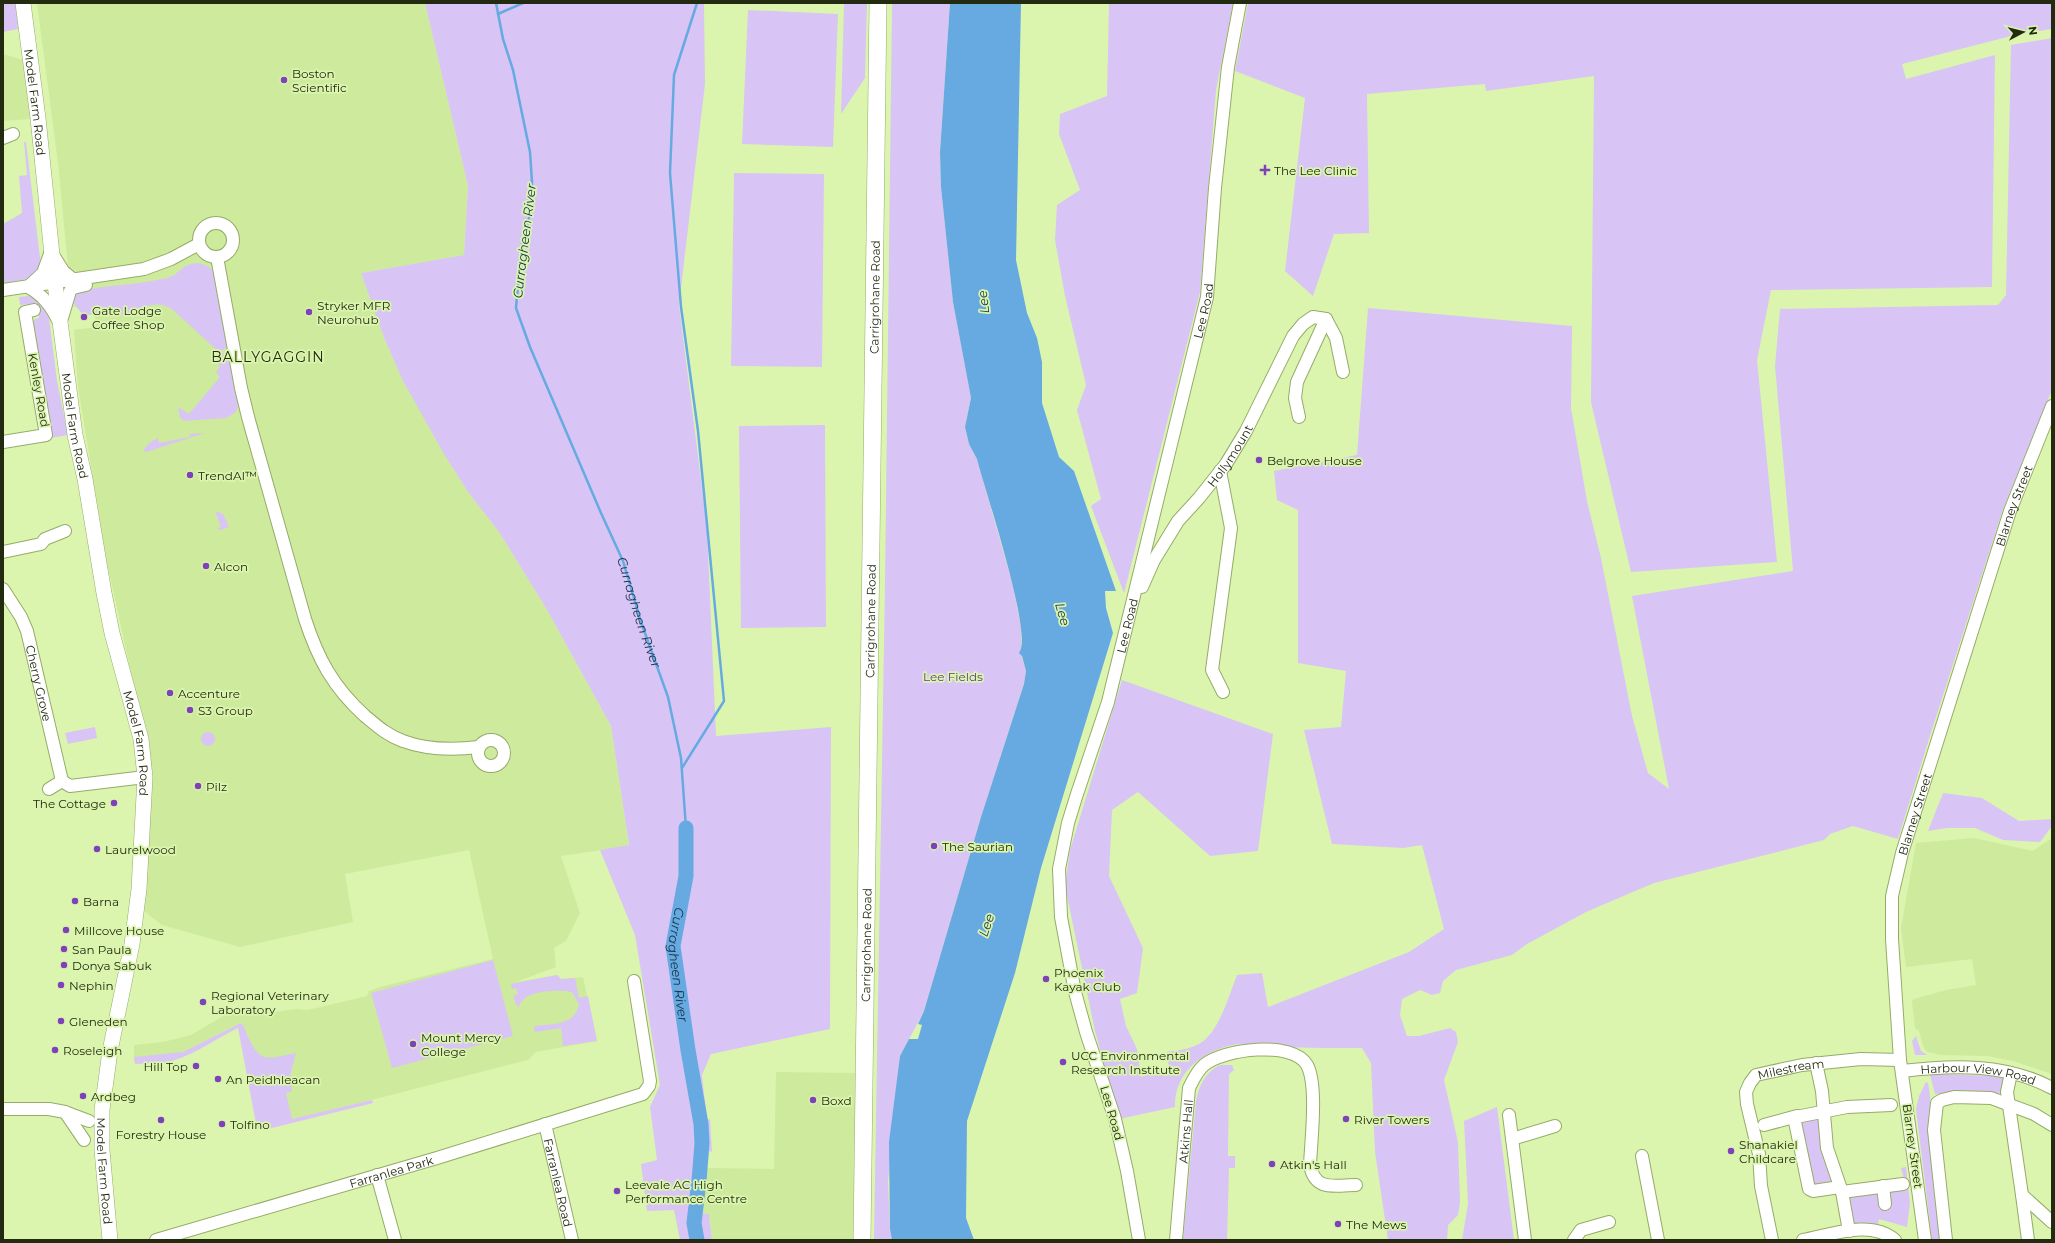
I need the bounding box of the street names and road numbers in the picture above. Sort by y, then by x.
street label: Model Farm Road [22,48,49,156]
street label: Carrigrohane Road [866,240,882,354]
street label: Lee Road [1190,283,1215,340]
street label: Kenley Road [25,352,53,428]
street label: Model Farm Road [59,372,92,480]
street label: Hollymount [1204,422,1256,490]
street label: Blarney Street [1992,463,2035,548]
street label: Carrigrohane Road [862,564,878,678]
street label: Lee Road [1113,596,1141,655]
street label: Cherry Grove [23,643,55,723]
street label: Model Farm Road [121,689,153,796]
street label: Blarney Street [1894,771,1934,857]
street label: Carrigrohane Road [858,888,874,1002]
street label: Milestream [1756,1055,1825,1082]
street label: Harbour View Road [1920,1060,2038,1087]
street label: Lee Road [1097,1084,1127,1142]
street label: Atkins Hall [1175,1099,1196,1164]
street label: Blarney Street [1900,1103,1926,1189]
street label: Model Farm Road [95,1117,116,1225]
street label: Farranlea Road [541,1137,576,1228]
street label: Farranlea Park [347,1152,436,1191]

